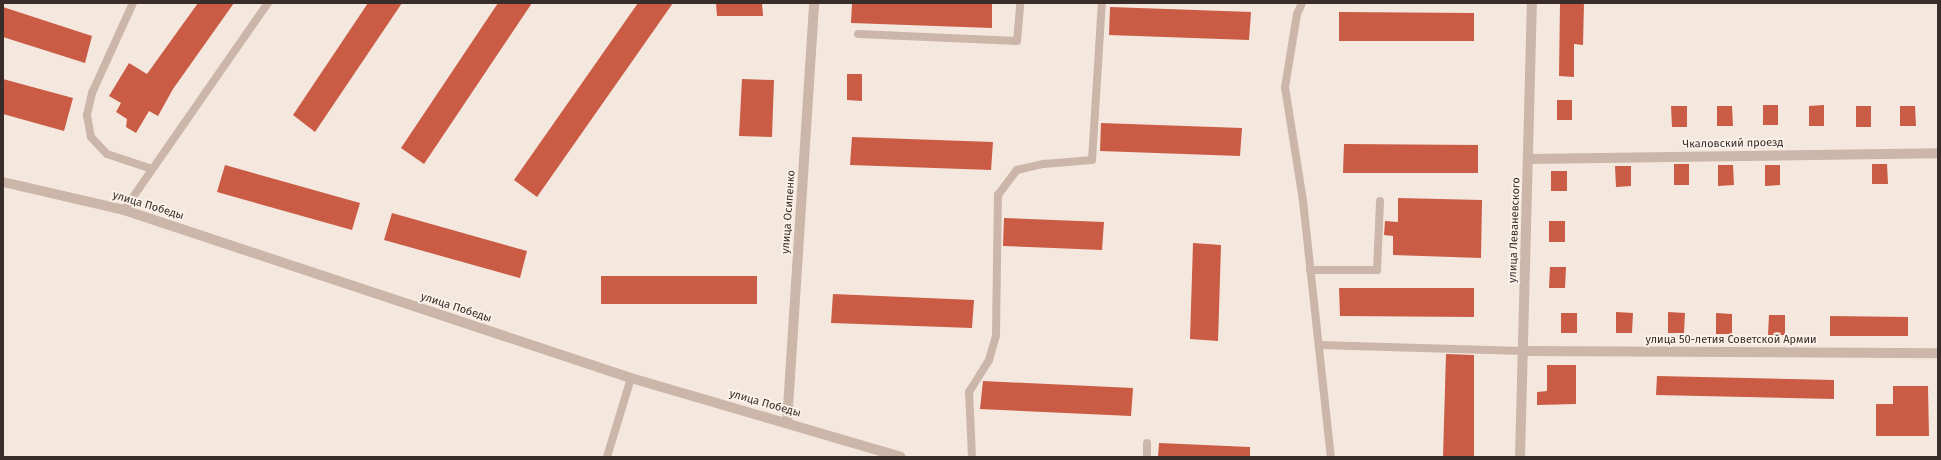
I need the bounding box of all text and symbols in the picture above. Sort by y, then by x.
street label: Чкаловский проезд [1682,137,1784,151]
street label: улица Осипенко [779,170,799,254]
street label: улица Леваневского [1507,177,1523,283]
street label: улица Победы [111,189,185,223]
street label: улица Победы [419,290,493,326]
street label: улица 50-летия Советской Армии [1645,333,1817,347]
street label: улица Победы [728,387,802,421]

